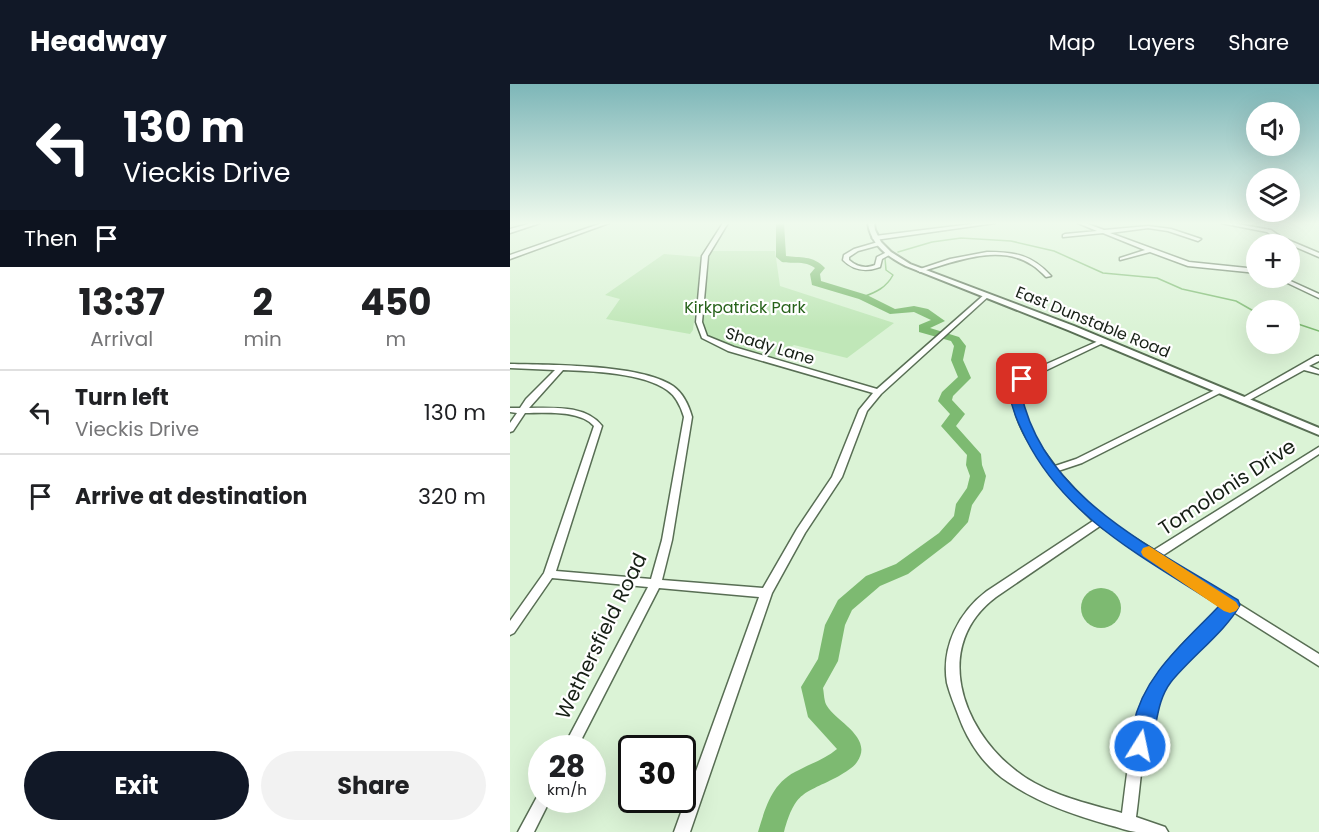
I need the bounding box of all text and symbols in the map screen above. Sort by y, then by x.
text: Headway [30,22,167,61]
text: Map [1049,28,1095,57]
text: Layers [1128,28,1195,57]
text: Share [1228,28,1289,57]
text: 130 m [123,98,245,157]
map controls [1246,102,1300,354]
button: sound [1246,102,1300,156]
icon: left [24,108,102,186]
text: Vieckis Drive [123,154,291,191]
button: layers [1246,168,1300,222]
icon: arrive [90,222,123,255]
text: Then [24,223,78,254]
button: + [1246,234,1300,288]
text: 13:37 [78,277,165,328]
text: 2 [252,277,273,328]
text: 450 [360,277,432,328]
street label: East Dunstable Road [1012,280,1174,364]
park label: Kirkpatrick Park [684,296,807,319]
button: − [1246,300,1300,354]
street label: Shady Lane [722,321,818,371]
text: Arrival [90,325,153,353]
text: min [244,325,282,353]
text: m [386,325,406,353]
pin [996,353,1047,404]
icon: arrive [1005,362,1038,395]
text: Turn left [75,382,169,413]
icon: left [24,396,57,429]
text: 130 m [424,397,486,428]
text: Vieckis Drive [75,415,199,443]
street label: Tomolonis Drive [1153,432,1301,542]
icon: arrive [24,480,57,513]
text: Arrive at destination [75,481,307,512]
text: 320 m [418,481,486,512]
street label: Wethersfield Road [549,548,653,724]
position arrow [1108,714,1172,778]
speed limit sign: 30 [618,735,696,813]
text: 28 [549,745,585,788]
button: Exit [24,751,249,820]
button: Share [261,751,486,820]
text: km/h [547,779,587,800]

